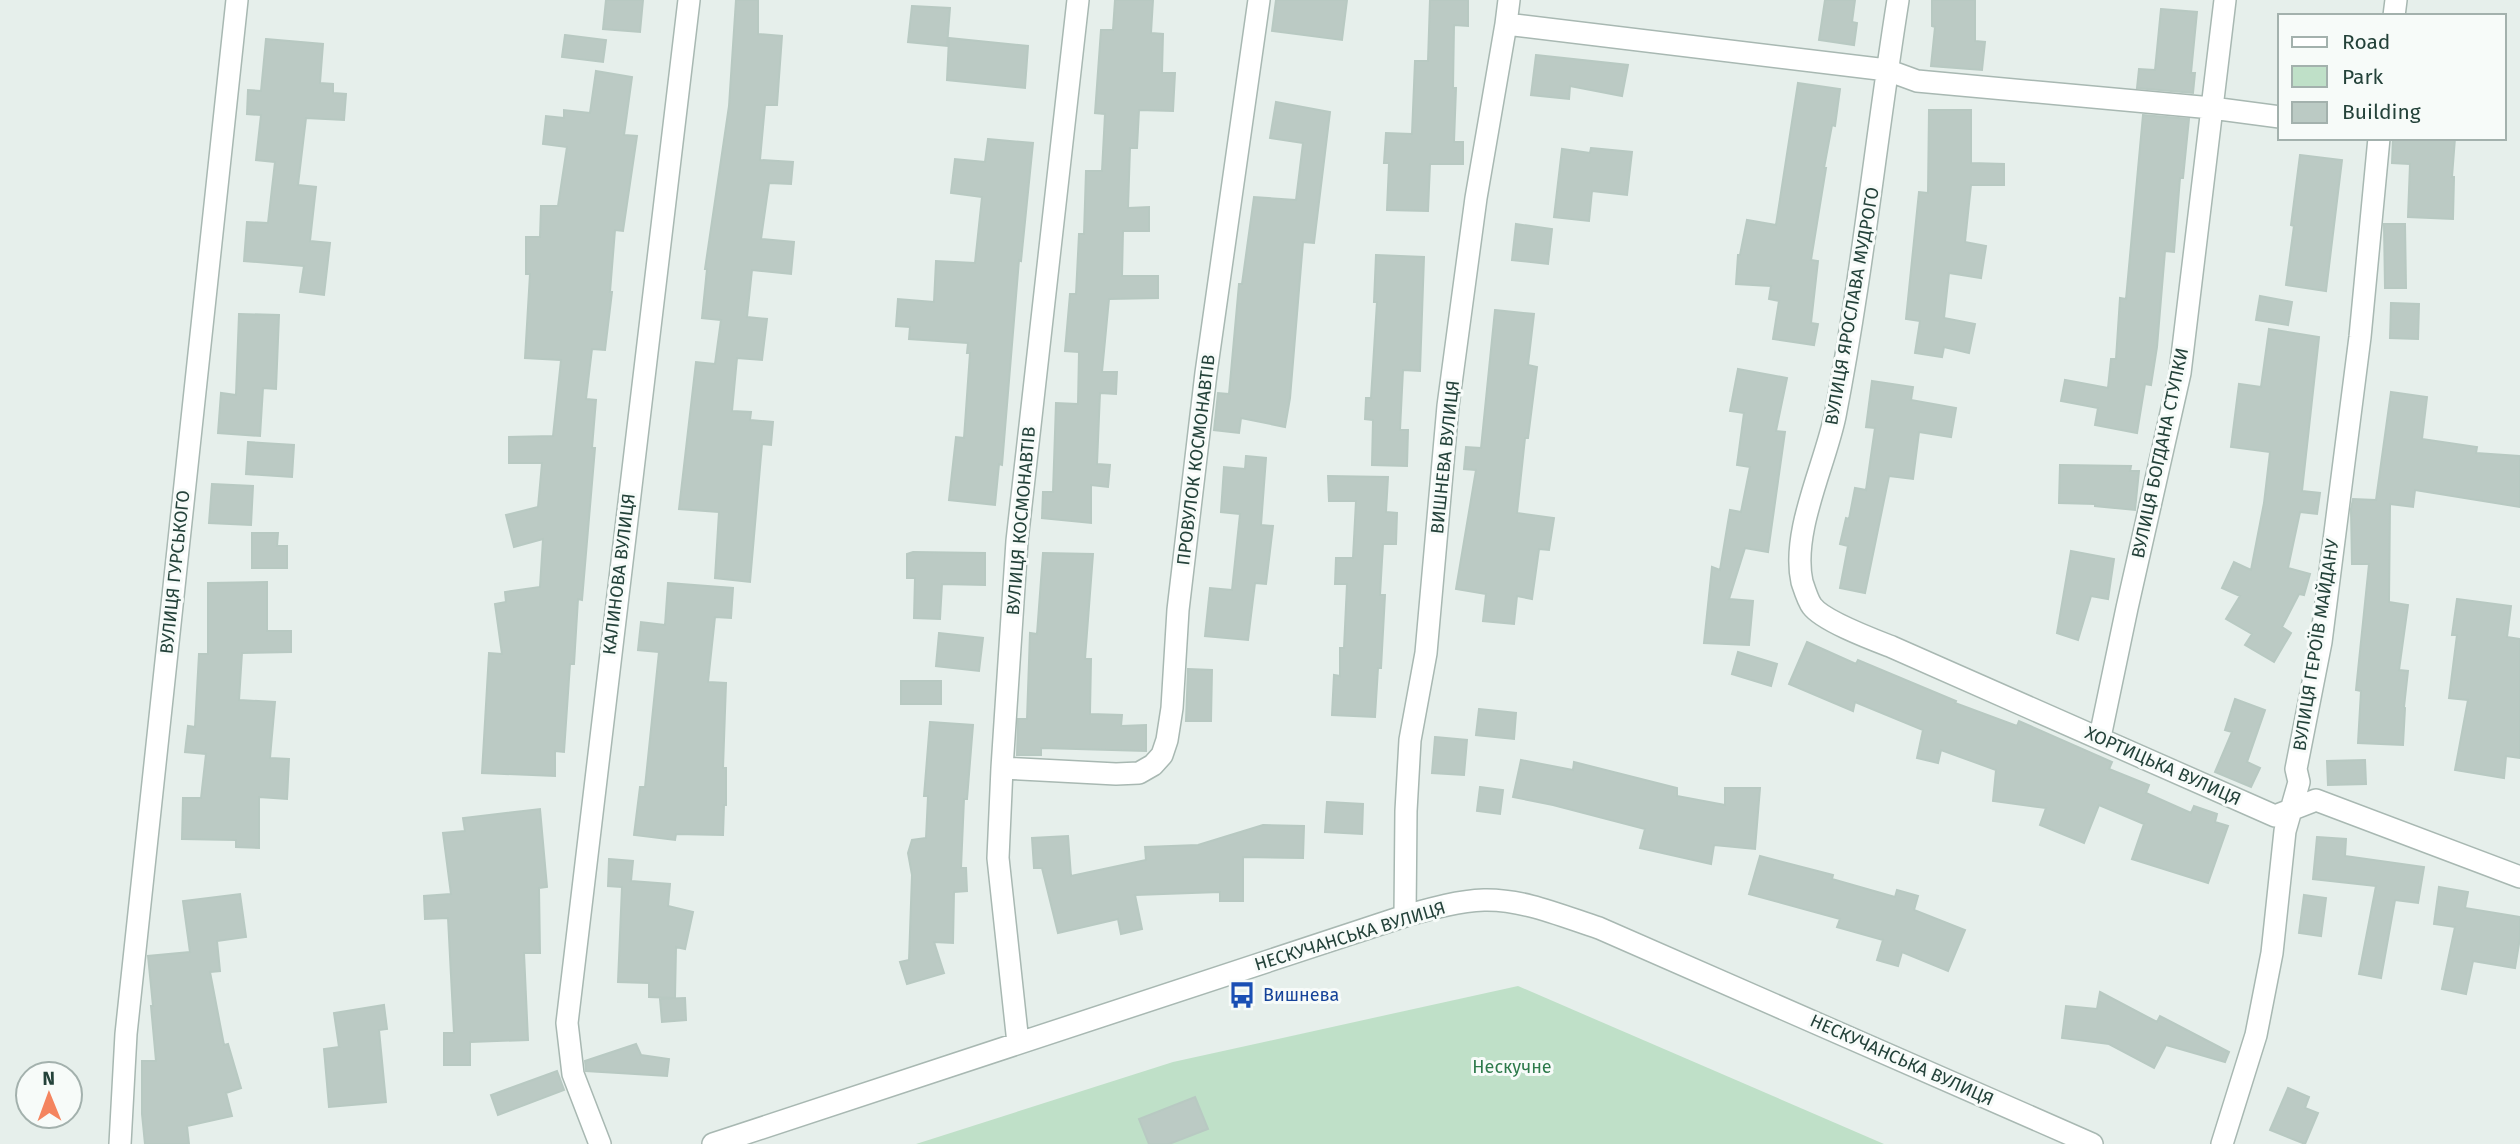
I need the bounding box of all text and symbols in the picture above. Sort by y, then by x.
legend [2278,14,2506,140]
text: Road [2342,29,2390,55]
text: Park [2342,64,2384,90]
text: Building [2342,99,2421,125]
street label: ВУЛИЦЯ ЯРОСЛАВА МУДРОГО [1820,185,1884,427]
street label: ВУЛИЦЯ БОГДАНА СТУПКИ [2127,346,2193,560]
street label: ПРОВУЛОК КОСМОНАВТІВ [1172,353,1220,567]
street label: ВИШНЕВА ВУЛИЦЯ [1426,379,1464,535]
street label: ВУЛИЦЯ КОСМОНАВТІВ [1002,426,1040,616]
street label: ВУЛИЦЯ ГУРСЬКОГО [155,489,195,655]
street label: КАЛИНОВА ВУЛИЦЯ [598,492,640,656]
street label: ВУЛИЦЯ ГЕРОЇВ МАЙДАНУ [2288,537,2344,753]
street label: ХОРТИЦЬКА ВУЛИЦЯ [2082,722,2244,810]
street label: НЕСКУЧАНСЬКА ВУЛИЦЯ [1252,896,1448,976]
bus stop icon: Вишнева [1227,980,1257,1010]
place label: Вишнева [1263,984,1339,1006]
street label: НЕСКУЧАНСЬКА ВУЛИЦЯ [1807,1010,1997,1110]
park label: Нескучне [1472,1056,1552,1078]
north arrow [14,1060,84,1130]
text: N [42,1067,55,1090]

